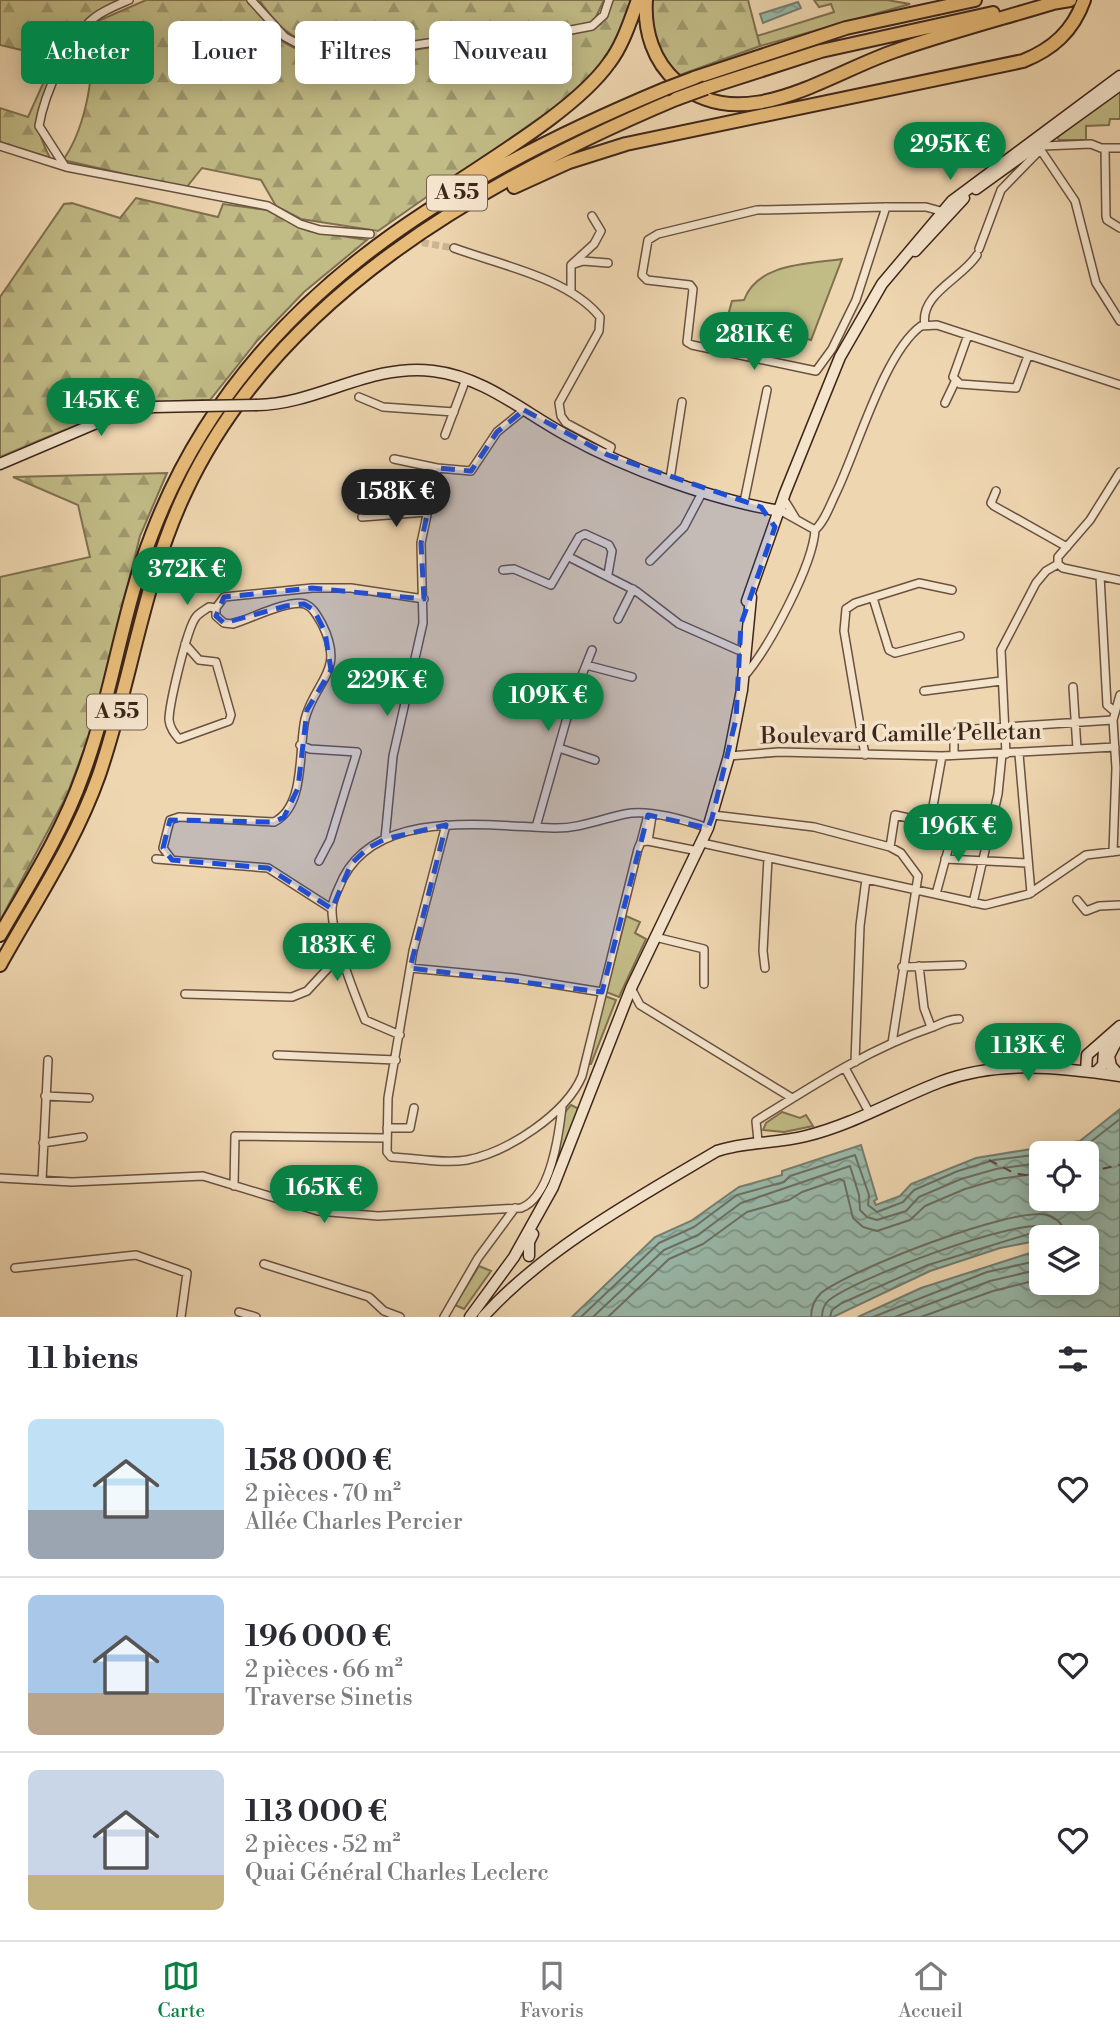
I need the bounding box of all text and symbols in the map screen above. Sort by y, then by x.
chip: Acheter [21,21,154,84]
chip: Louer [168,21,281,84]
chip: Filtres [295,21,415,84]
chip: Nouveau [429,21,572,84]
pin: 295K € [893,122,1007,182]
text: 295K € [910,131,990,159]
road number: A 55 [427,176,487,210]
pin: 281K € [697,312,811,372]
text: 281K € [715,321,793,349]
pin: 145K € [44,378,158,438]
text: 145K € [62,387,140,415]
pin: 158K € [339,470,453,529]
text: 158K € [357,478,435,506]
pin: 372K € [130,548,244,607]
text: 372K € [148,556,226,584]
pin: 229K € [330,658,444,718]
text: 229K € [347,667,427,695]
pin: 109K € [491,674,605,733]
text: 109K € [509,682,587,710]
road number: A 55 [87,694,147,730]
street label: Boulevard Camille Pelletan [759,718,1042,750]
pin: 196K € [901,804,1015,864]
text: 196K € [920,813,996,841]
pin: 183K € [280,923,394,983]
text: 183K € [299,932,375,960]
pin: 113K € [971,1024,1085,1083]
text: 113K € [991,1032,1065,1060]
map controls [1029,1141,1099,1295]
button: locate [1029,1141,1099,1211]
pin: 165K € [267,1166,381,1225]
text: 165K € [286,1174,362,1202]
button: layers [1029,1225,1099,1295]
text: 11 biens [28,1340,138,1378]
icon: filters [1054,1340,1092,1378]
text: 158 000 € [245,1442,392,1480]
icon: home [84,1447,168,1531]
icon: heart [1054,1470,1092,1508]
text: 2 pièces · 70 m² [245,1480,401,1508]
text: Allée Charles Percier [245,1508,463,1536]
text: 196 000 € [245,1618,391,1656]
icon: home [84,1623,168,1707]
icon: heart [1054,1646,1092,1684]
text: 2 pièces · 66 m² [245,1656,403,1684]
text: Traverse Sinetis [245,1684,413,1712]
text: 113 000 € [245,1793,387,1831]
icon: home [84,1798,168,1882]
icon: heart [1054,1821,1092,1859]
text: 2 pièces · 52 m² [245,1831,401,1859]
text: Quai Général Charles Leclerc [245,1859,549,1887]
tab: Carte [157,1957,205,2023]
tab: Favoris [520,1957,584,2023]
tab: Accueil [899,1957,963,2023]

